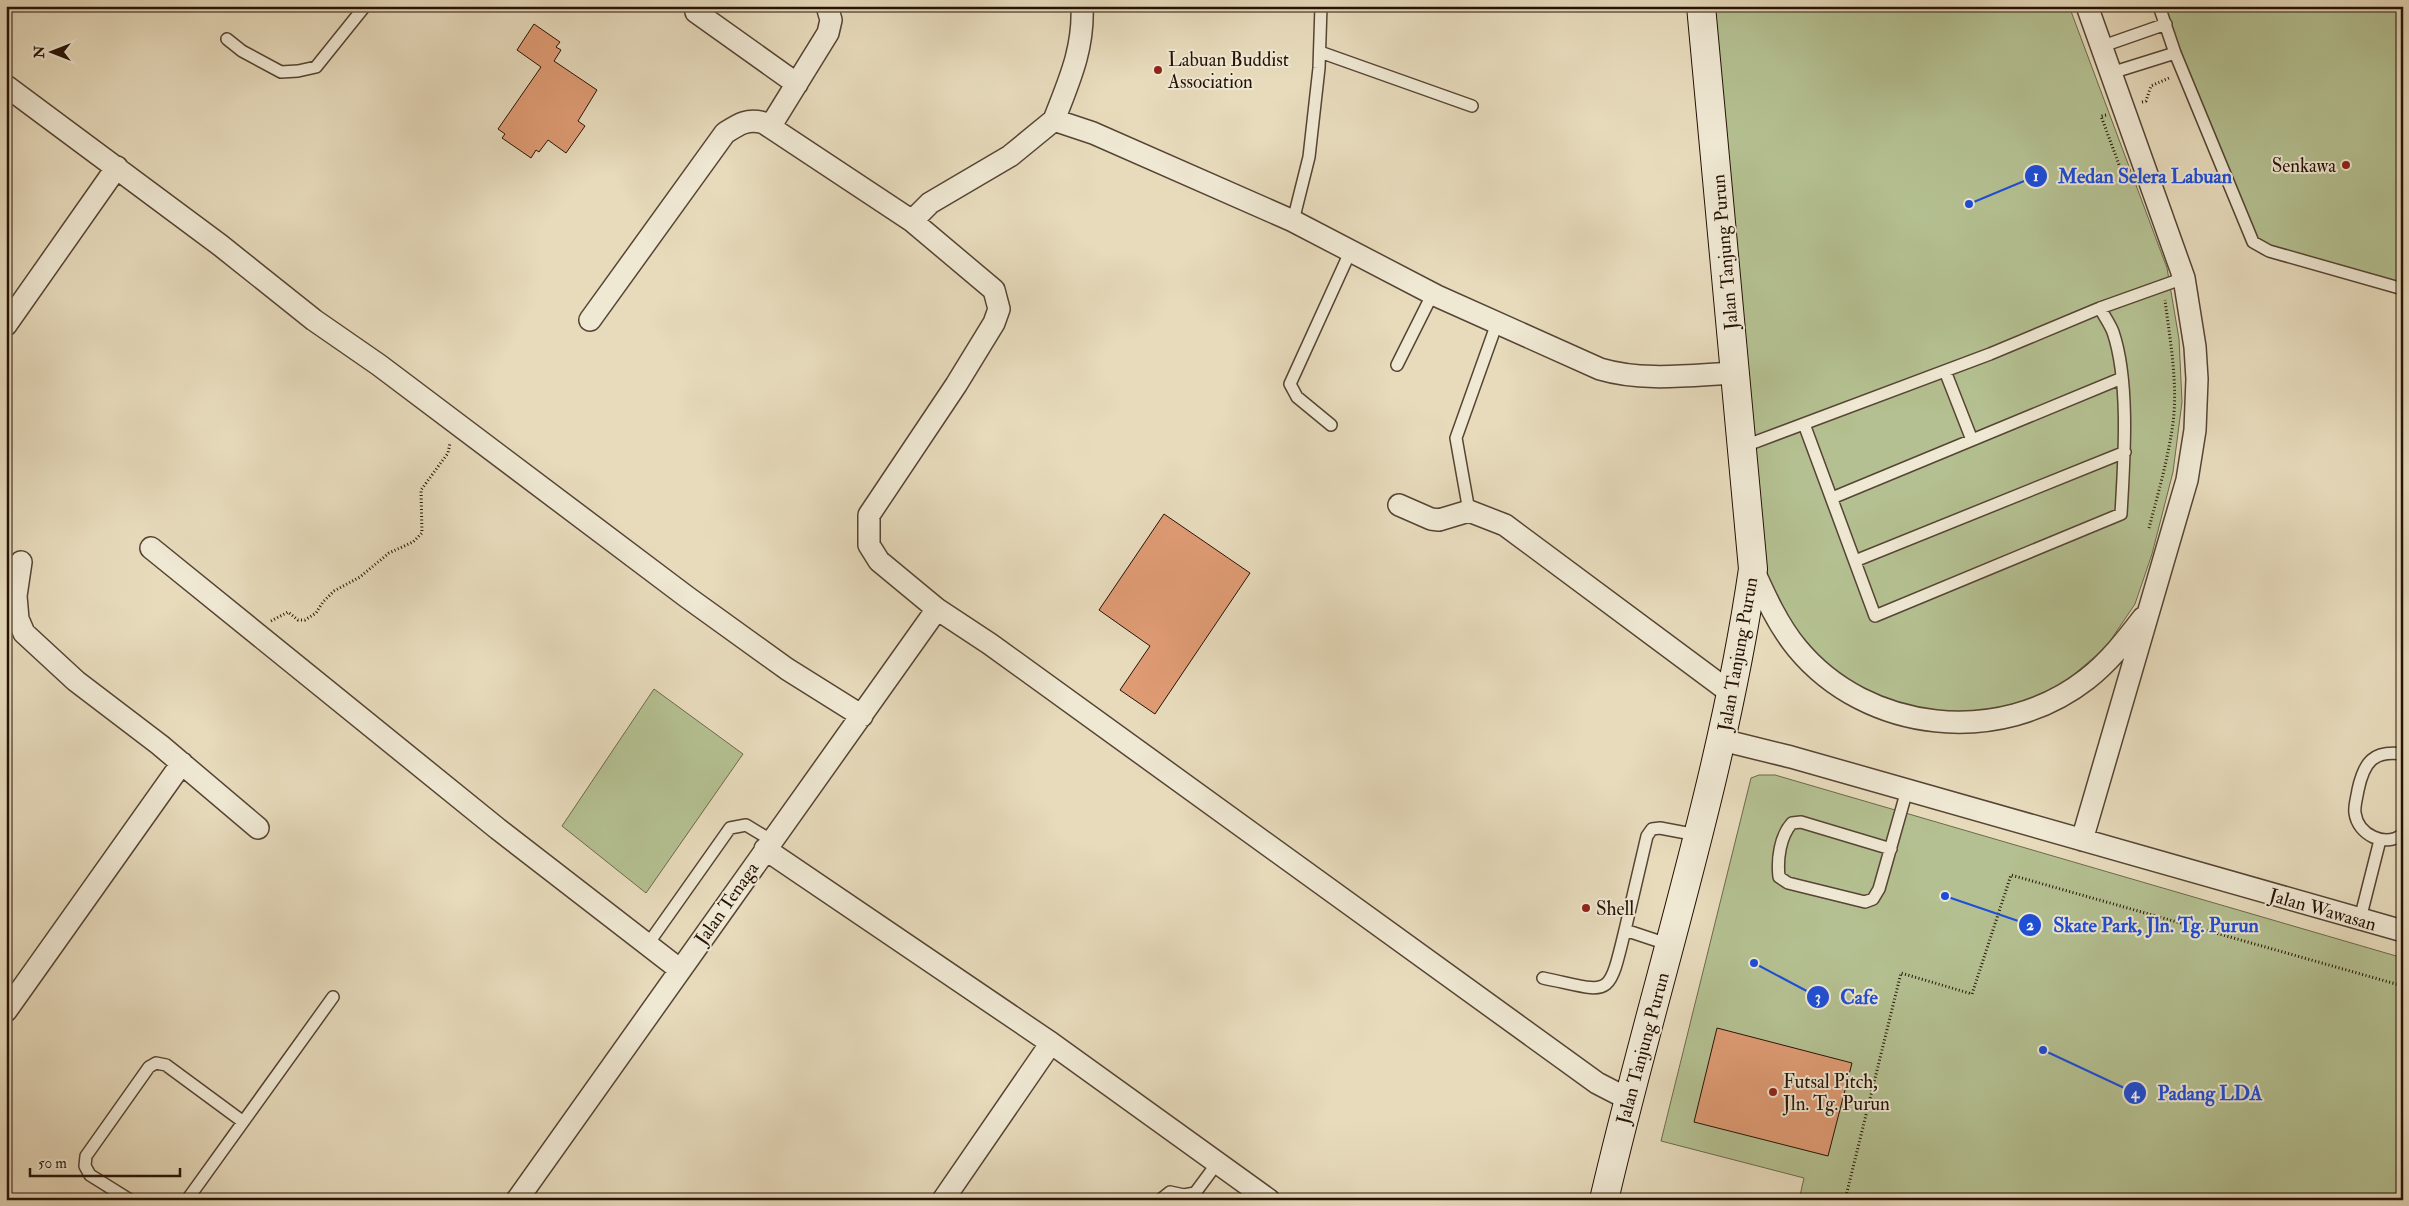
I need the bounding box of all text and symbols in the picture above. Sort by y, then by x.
north arrow [28,28,78,78]
text: N [31,45,48,59]
place label: Labuan Buddist Association [1167,48,1289,94]
marker: Labuan Buddist Association [1152,64,1164,76]
place label: Senkawa [2272,154,2336,178]
callout: Medan Selera Labuan [2023,158,2242,193]
marker: Senkawa [2340,159,2352,171]
text: Medan Selera Labuan [2057,164,2233,189]
text: 1 [2033,167,2039,186]
street label: Jalan Tanjung Purun [1706,173,1744,332]
street label: Jalan Tanjung Purun [1712,575,1763,734]
street label: Jalan Tenaga [689,857,764,951]
street label: Jalan Wawasan [2265,883,2379,937]
place label: Shell [1596,897,1634,921]
marker: Shell [1580,902,1592,914]
callout: Skate Park, Jln. Tg. Purun [2018,907,2269,942]
text: Skate Park, Jln. Tg. Purun [2053,913,2260,939]
text: 2 [2026,916,2034,935]
street label: Jalan Tanjung Purun [1611,970,1675,1128]
callout: Cafe [1806,979,1888,1014]
text: Cafe [1840,985,1878,1010]
text: 3 [1815,988,1821,1007]
place label: Futsal Pitch, Jln. Tg. Purun [1782,1070,1890,1116]
callout: Padang LDA [2123,1075,2273,1110]
text: Padang LDA [2157,1081,2263,1107]
text: 4 [2130,1084,2140,1103]
marker: Futsal Pitch, Jln. Tg. Purun [1767,1086,1779,1098]
scale bar [30,1146,180,1178]
text: 50 m [38,1154,67,1173]

